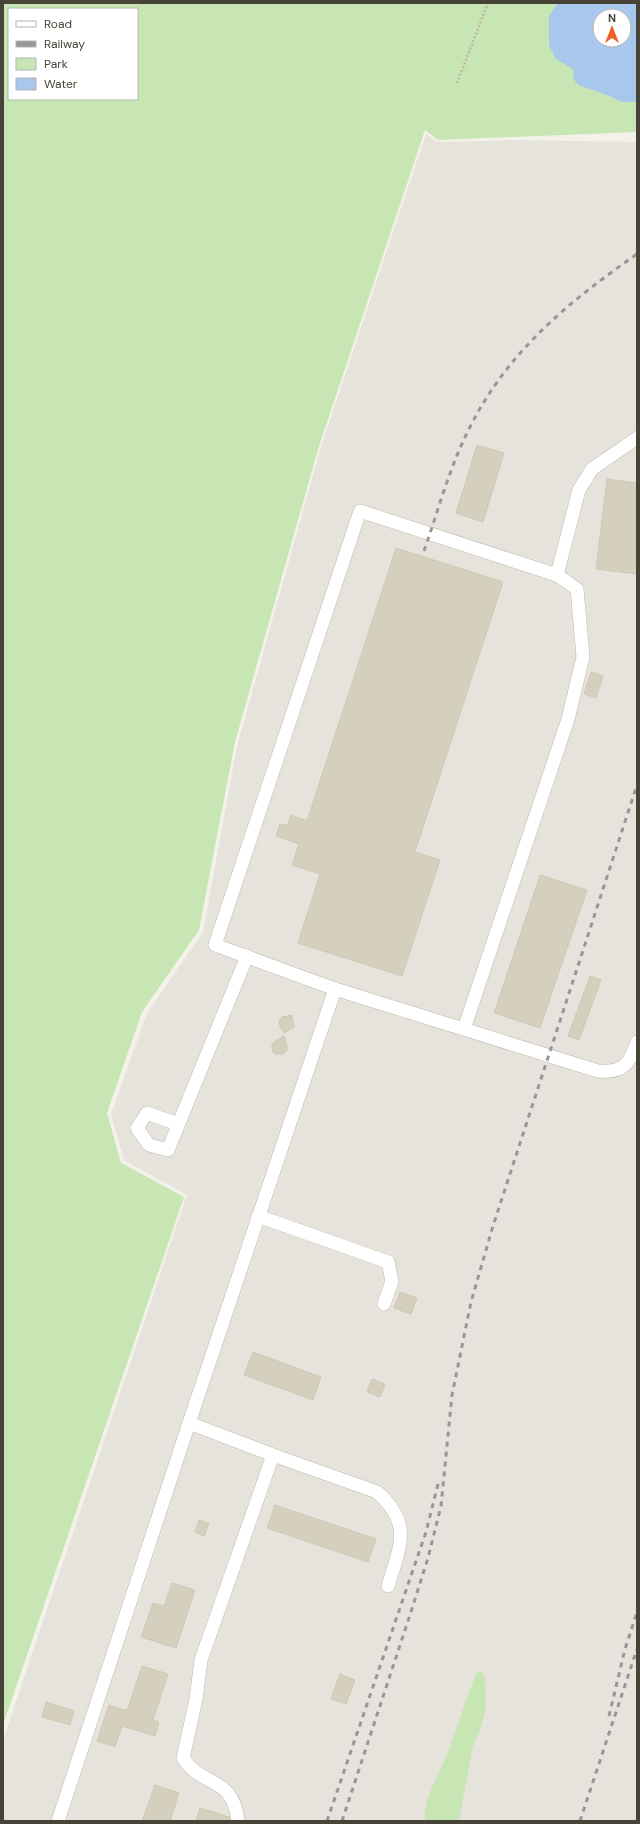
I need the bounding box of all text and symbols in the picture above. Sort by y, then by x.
legend [8,8,138,100]
north arrow [592,8,632,48]
text: N [608,11,616,25]
text: Road [44,16,72,32]
text: Railway [44,36,85,52]
text: Park [44,56,68,72]
text: Water [44,76,78,92]

